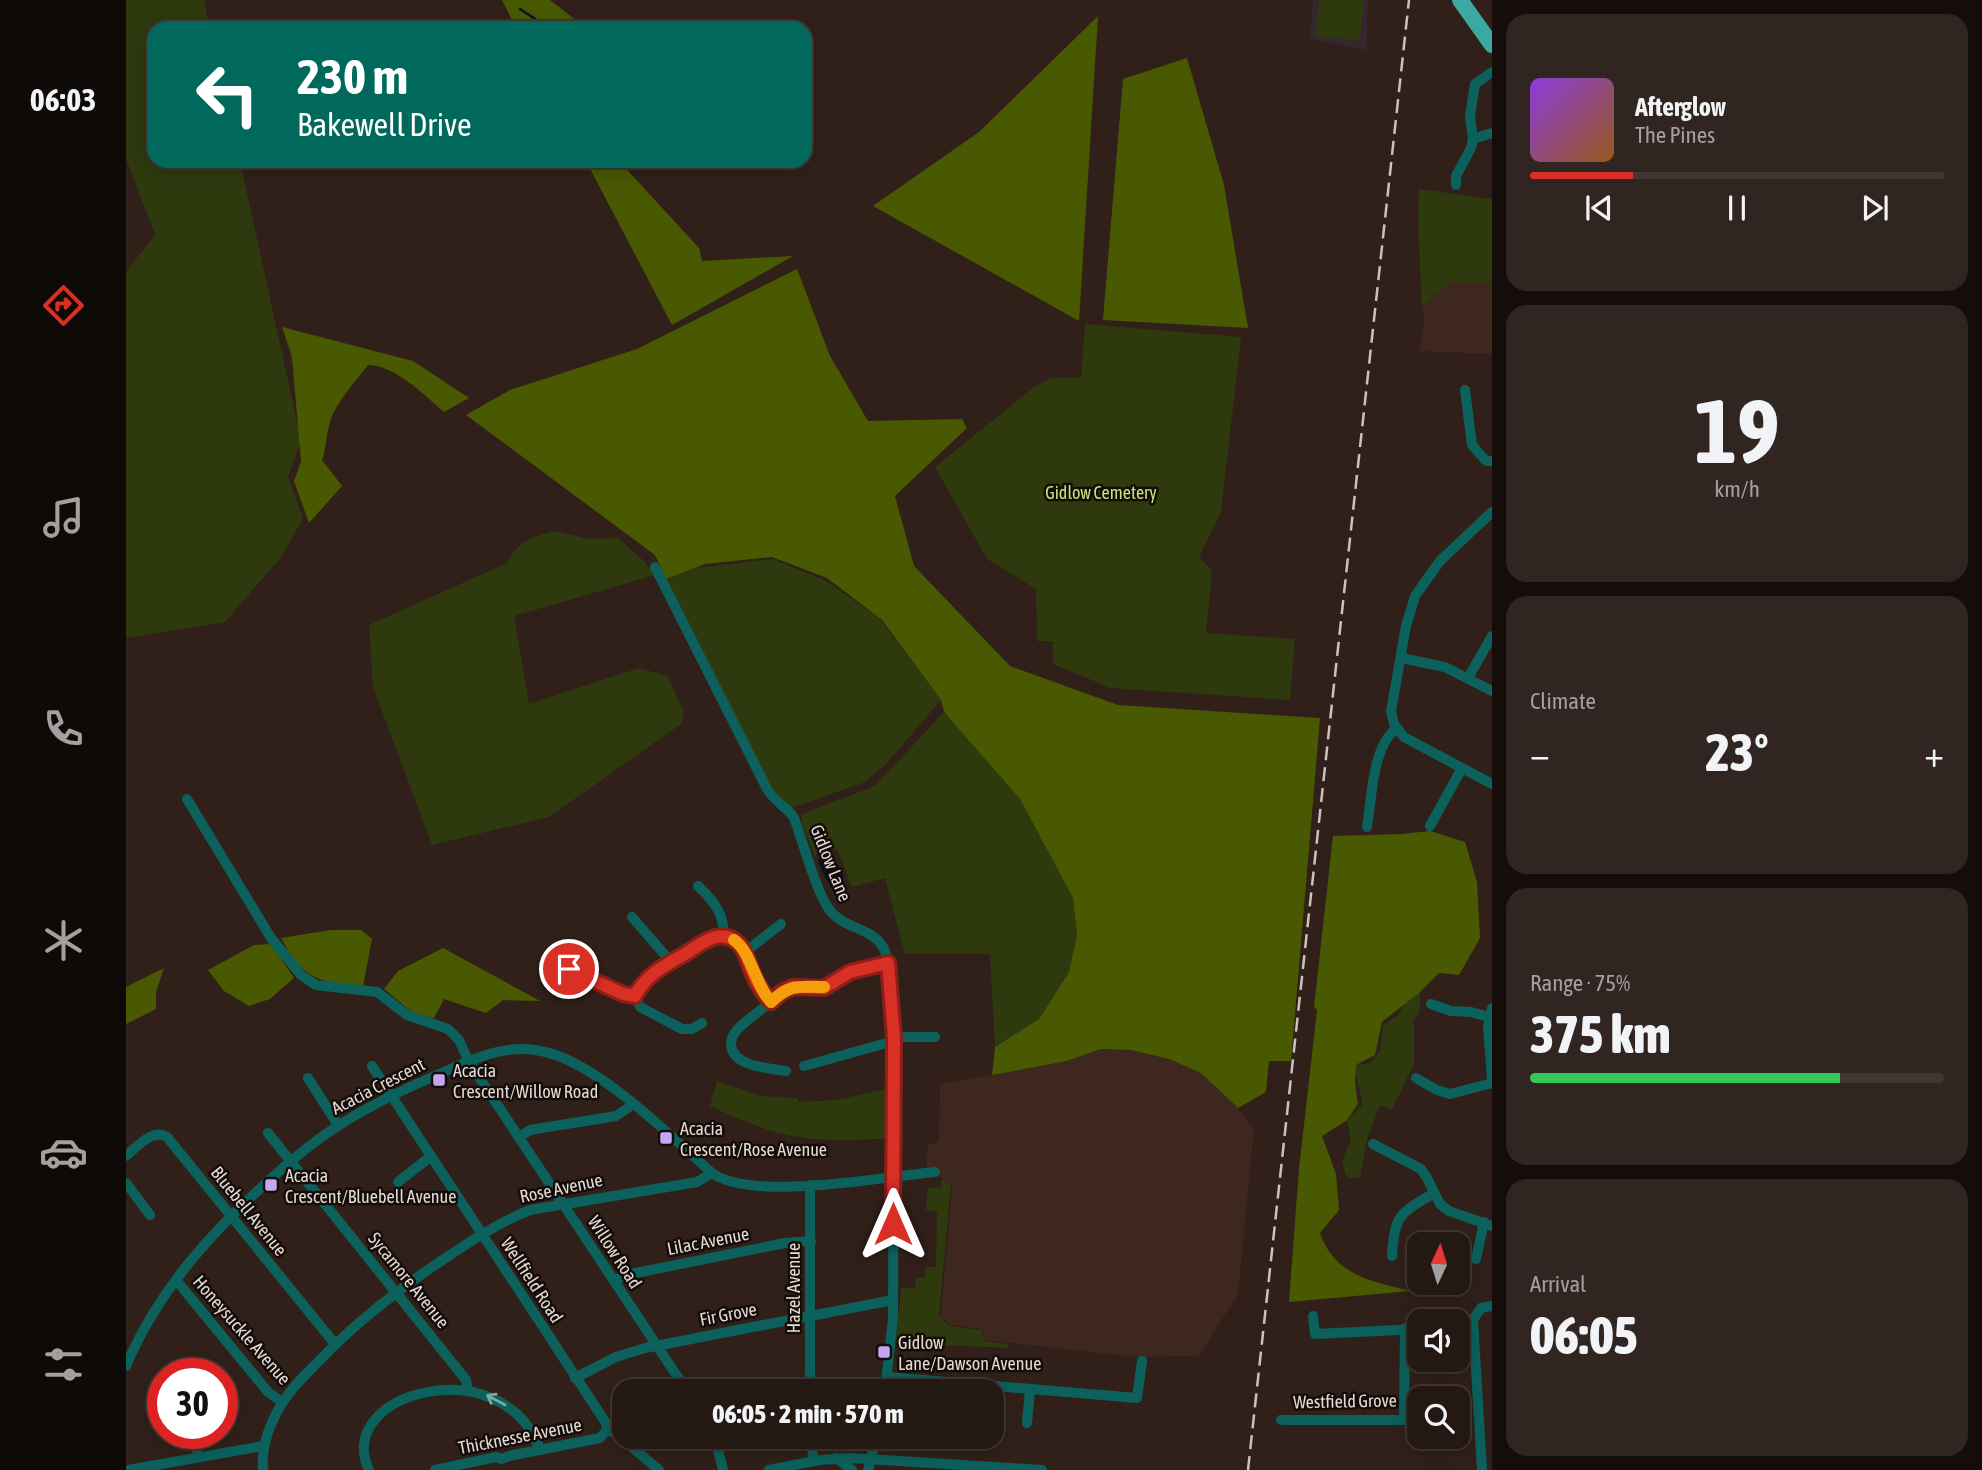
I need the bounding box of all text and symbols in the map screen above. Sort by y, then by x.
text: 230 m [297,48,408,104]
icon: left [182,49,273,140]
text: 06:03 [30,81,96,118]
text: Afterglow [1635,92,1726,122]
text: Bakewell Drive [297,106,471,143]
text: The Pines [1635,122,1715,148]
icon: previous [1580,189,1618,227]
icon: pause [1718,189,1756,227]
icon: next [1856,189,1894,227]
icon: directions [39,281,88,330]
text: 19 [1694,378,1780,482]
text: km/h [1714,476,1760,502]
park label: Gidlow Cemetery [1045,482,1157,503]
icon: music [39,493,88,542]
text: Climate [1530,688,1596,714]
icon: phone [39,704,88,753]
text: 23° [1705,722,1769,782]
text: − [1530,732,1550,775]
text: + [1924,732,1944,775]
street label: Gidlow Lane [806,822,856,904]
icon: climate [39,916,88,965]
pin [539,939,599,999]
icon: arrive [550,950,588,988]
text: Range · 75% [1530,970,1630,996]
text: 375 km [1530,1004,1671,1064]
street label: Acacia Crescent [328,1053,428,1119]
place label: Acacia Crescent/Willow Road [453,1060,598,1102]
marker: Acacia Crescent/Willow Road [431,1072,447,1088]
place label: Acacia Crescent/Rose Avenue [680,1118,827,1160]
icon: car [39,1128,88,1177]
marker: Acacia Crescent/Rose Avenue [658,1130,674,1146]
street label: Bluebell Avenue [207,1162,291,1260]
place label: Acacia Crescent/Bluebell Avenue [285,1165,456,1207]
street label: Rose Avenue [518,1169,604,1207]
marker: Acacia Crescent/Bluebell Avenue [263,1177,279,1193]
position arrow [856,1187,930,1261]
street label: Willow Road [584,1212,646,1292]
street label: Lilac Avenue [665,1223,751,1259]
street label: Sycamore Avenue [364,1228,454,1332]
north arrow [1407,1232,1470,1295]
map controls [1407,1232,1470,1449]
street label: Wellfield Road [497,1233,567,1327]
street label: Hazel Avenue [783,1243,804,1333]
street label: Honeysuckle Avenue [189,1271,295,1389]
text: Arrival [1530,1271,1586,1297]
street label: Fir Grove [698,1298,758,1330]
text: 06:05 [1530,1305,1638,1365]
button: sound [1407,1309,1470,1372]
place label: Gidlow Lane/Dawson Avenue [898,1332,1041,1374]
icon: filters [39,1340,88,1389]
marker: Gidlow Lane/Dawson Avenue [876,1344,892,1360]
speed limit sign: 30 [147,1358,238,1449]
button: search [1407,1386,1470,1449]
street label: Westfield Grove [1293,1390,1397,1412]
one-way arrow [486,1393,507,1407]
text: 06:05 · 2 min · 570 m [712,1399,904,1429]
street label: Thicknesse Avenue [457,1414,583,1458]

